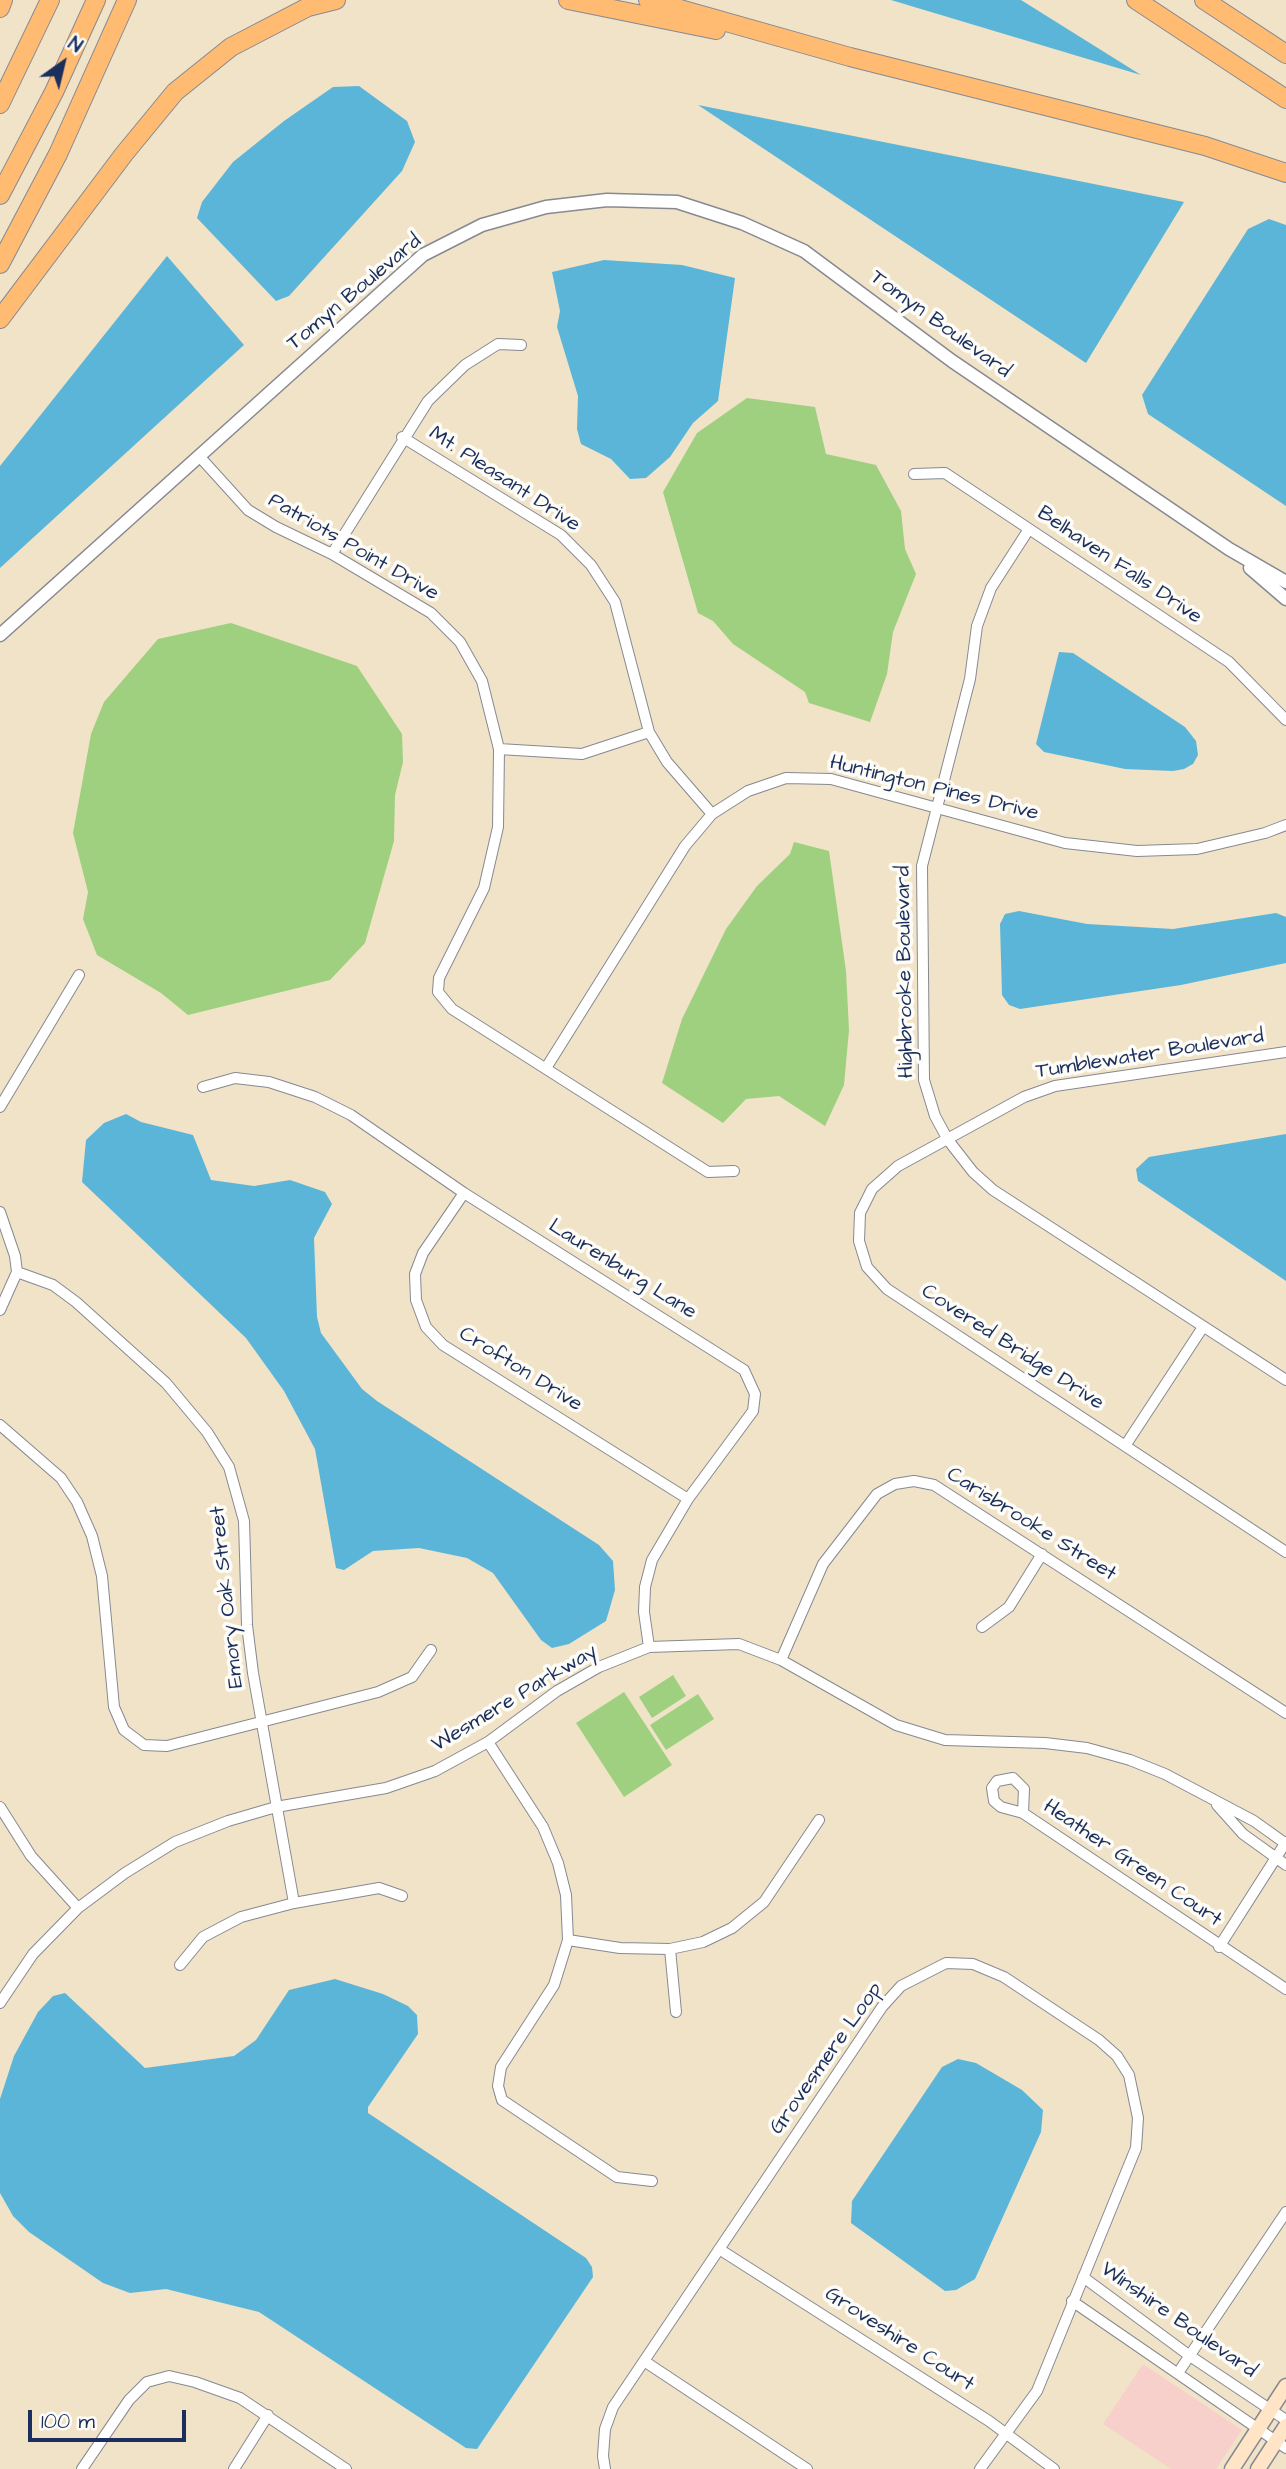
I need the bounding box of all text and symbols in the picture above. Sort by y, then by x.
north arrow [28,28,98,98]
text: N [63,31,88,60]
street label: Tomyn Boulevard [283,229,427,357]
street label: Tomyn Boulevard [865,266,1015,384]
street label: Mt. Pleasant Drive [424,422,584,538]
street label: Patriots Point Drive [263,489,443,607]
street label: Belhaven Falls Drive [1032,502,1206,630]
street label: Huntington Pines Drive [827,751,1041,827]
street label: Highbrooke Boulevard [892,865,920,1079]
street label: Tumblewater Boulevard [1034,1025,1266,1085]
street label: Laurenburg Lane [543,1214,701,1326]
street label: Covered Bridge Drive [916,1279,1108,1417]
street label: Crofton Drive [454,1322,586,1418]
street label: Carisbrooke Street [942,1463,1120,1587]
street label: Emory Oak Street [206,1505,250,1689]
street label: Wesmere Parkway [428,1640,602,1758]
street label: Heather Green Court [1038,1795,1226,1933]
street label: Grovesmere Loop [765,1978,889,2140]
street label: Winshire Boulevard [1095,2258,1261,2384]
street label: Groveshire Court [820,2282,978,2398]
scale bar [32,2396,189,2440]
text: 100 m [41,2407,95,2436]

